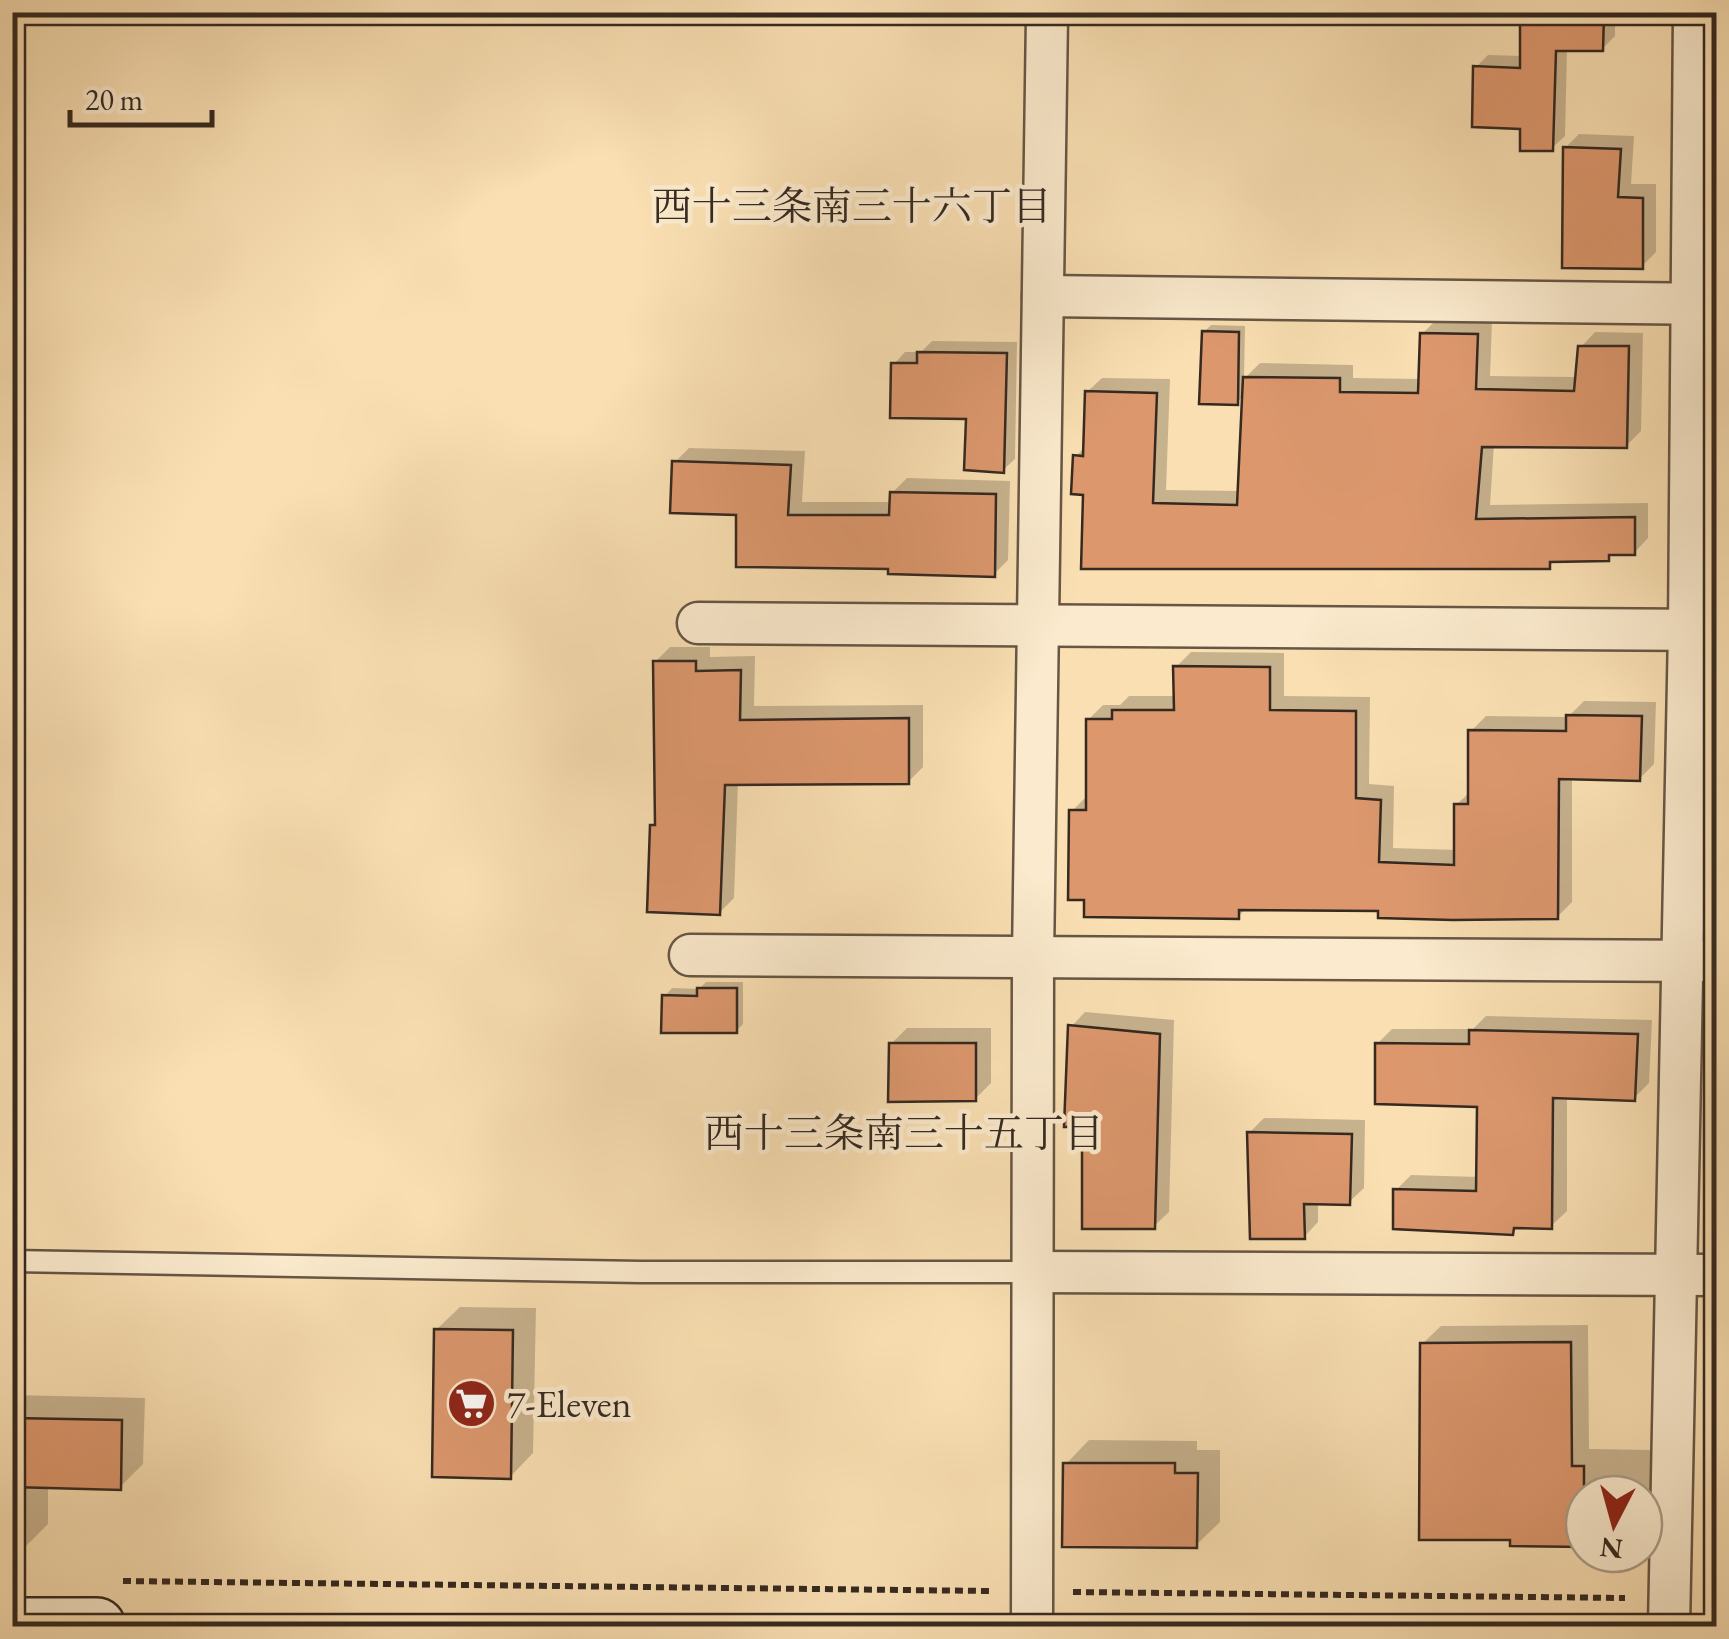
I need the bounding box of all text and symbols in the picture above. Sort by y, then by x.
scale bar [70,65,212,127]
text: 20 m [85,80,143,119]
district label: 西十三条南三十六丁目 [652,180,1052,232]
district label: 西十三条南三十五丁目 [704,1107,1104,1159]
supermarket icon: 7-Eleven [446,1378,498,1430]
place label: 7-Eleven [507,1379,632,1428]
north arrow [1564,1474,1664,1574]
text: N [1598,1530,1625,1568]

